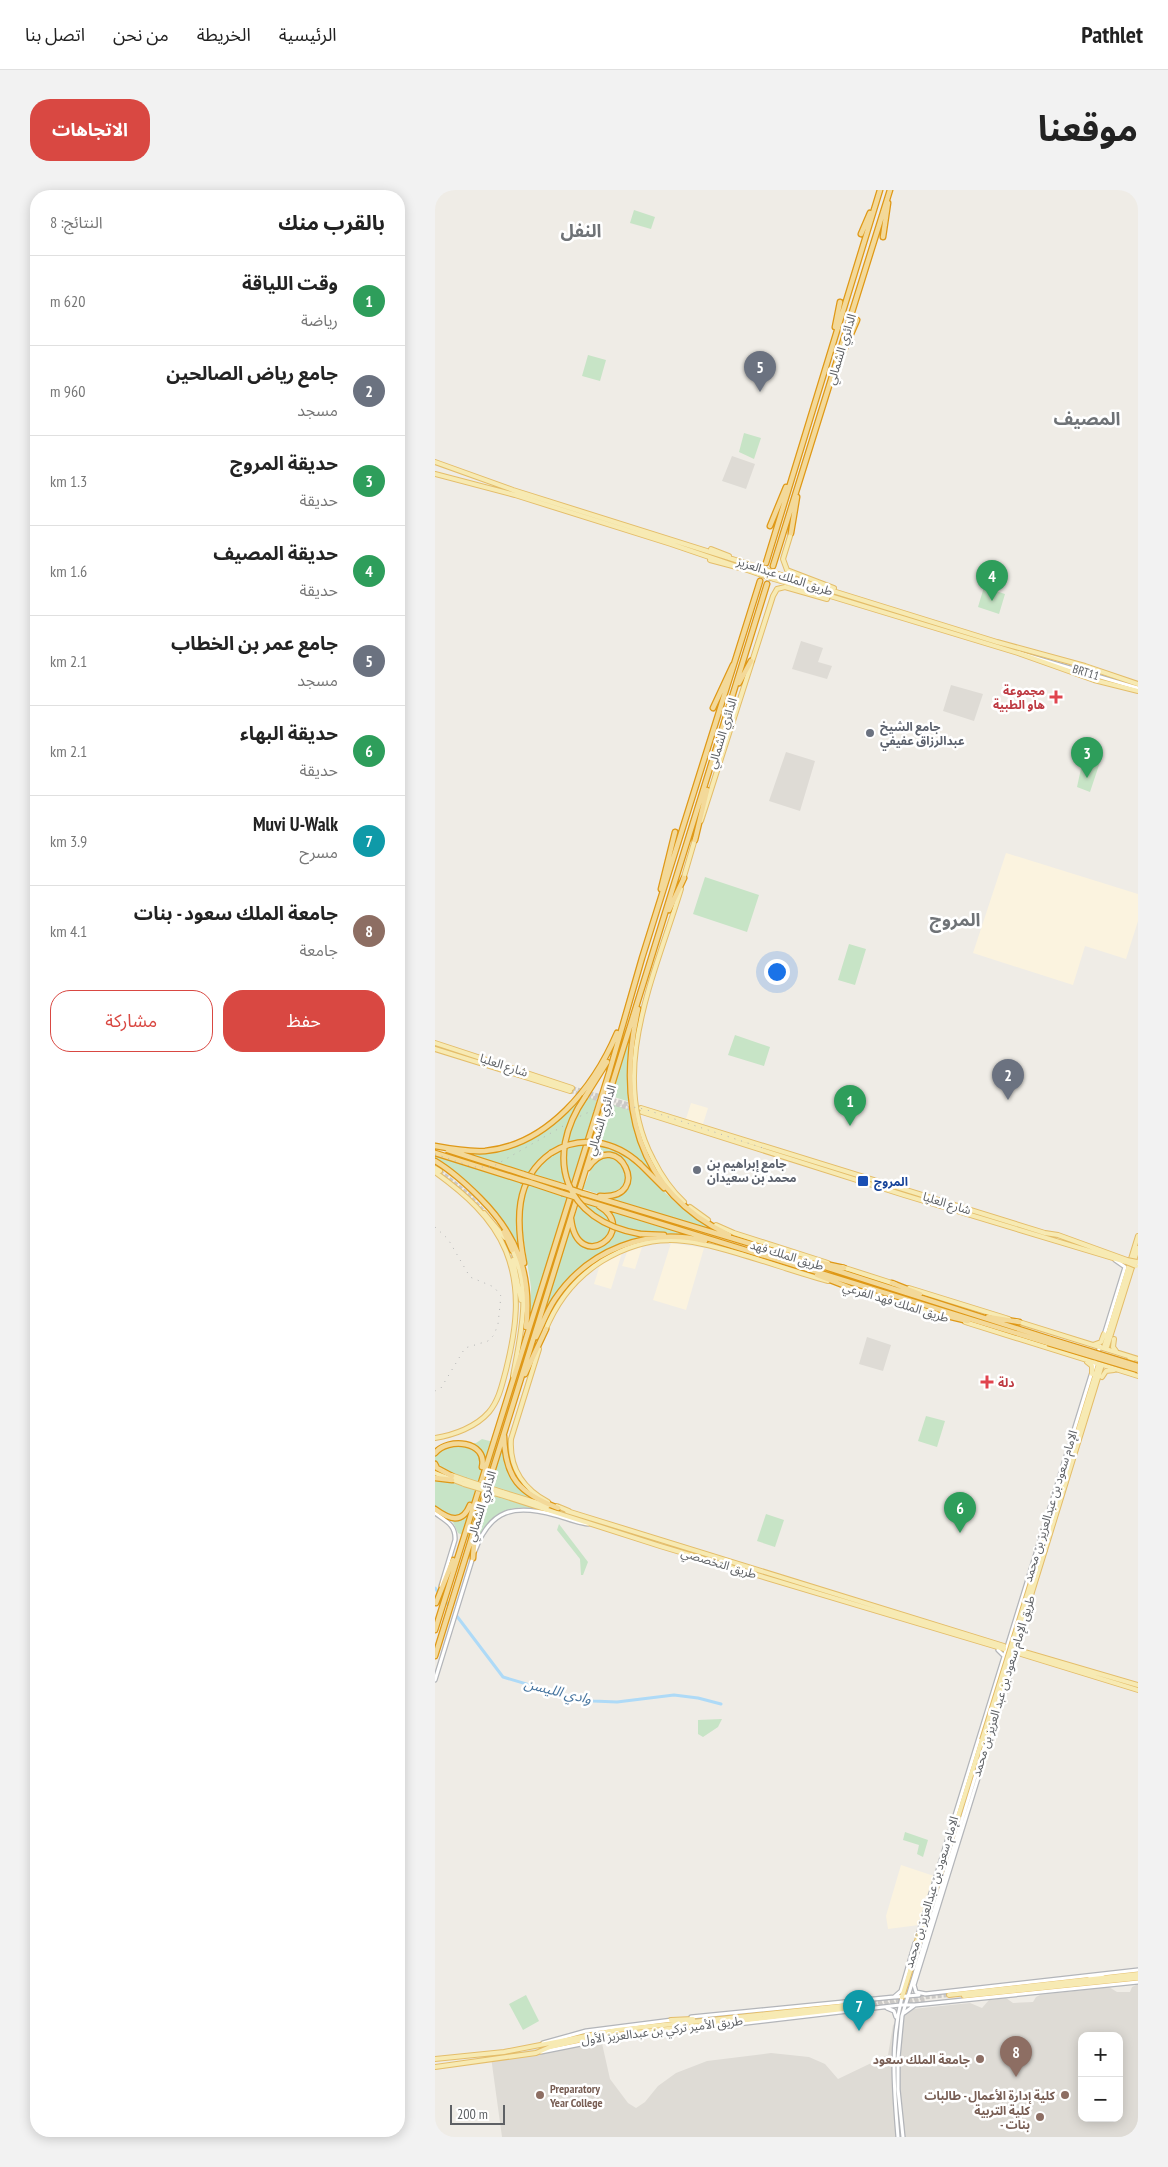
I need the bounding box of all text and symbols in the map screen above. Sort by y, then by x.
text: Pathlet [1081,19,1143,50]
text: اتصل بنا [25,23,85,46]
text: من نحن [113,23,169,46]
text: الخريطة [197,23,251,46]
text: الرئيسية [279,23,337,46]
button: الاتجاهات [30,99,150,161]
text: موقعنا [1038,105,1138,151]
text: بالقرب منك [278,209,385,236]
text: النتائج: 8 [50,212,103,232]
district label: النفل [561,219,601,242]
text: وقت اللياقة [242,271,338,295]
text: 620 m [50,291,85,311]
text: 1 [365,291,373,311]
text: رياضة [301,310,338,330]
street label: الدائري الشمالي [823,312,862,387]
pin: 5 [744,351,776,392]
text: جامع رياض الصالحين [166,361,338,385]
text: 960 m [50,381,85,401]
text: 2 [365,381,373,401]
text: مسجد [297,400,338,420]
district label: المصيف [1054,407,1121,430]
text: حديقة المروج [230,451,338,475]
text: 1.3 km [50,471,87,491]
text: 3 [365,471,373,491]
text: حديقة [300,490,338,510]
text: حديقة المصيف [213,541,338,565]
street label: طريق الملك عبدالعزيز [734,553,835,600]
pin: 4 [976,560,1008,601]
text: 1.6 km [50,561,87,581]
text: 4 [365,561,373,581]
text: حديقة [300,580,338,600]
text: جامع عمر بن الخطاب [171,631,338,655]
text: 2.1 km [50,651,87,671]
text: 5 [365,651,373,671]
street label: BRT11 [1071,661,1101,683]
text: مسجد [297,670,338,690]
place label: مجموعة هاو الطبية [993,683,1045,712]
marker: مجموعة هاو الطبية [1049,690,1063,704]
street label: الدائري الشمالي [704,696,743,771]
place label: جامع الشيخ عبدالرزاق عفيفي [880,719,965,750]
text: حديقة البهاء [240,721,338,745]
marker: جامع الشيخ عبدالرزاق عفيفي [864,727,876,739]
pin: 3 [1071,737,1103,778]
text: 2.1 km [50,741,87,761]
text: 6 [365,741,373,761]
text: حديقة [300,760,338,780]
text: Muvi U-Walk [253,812,338,836]
text: 3.9 km [50,831,87,851]
text: 7 [365,831,373,851]
text: مسرح [299,842,338,862]
text: جامعة الملك سعود - بنات [134,901,338,925]
district label: المروج [930,908,980,933]
text: 4.1 km [50,921,87,941]
text: 8 [365,921,373,941]
text: جامعة [299,940,338,960]
your location [764,959,790,985]
button: مشاركة [50,990,213,1052]
button: حفظ [223,990,385,1052]
street label: شارع العليا [477,1050,530,1082]
pin: 2 [992,1059,1024,1100]
street label: الدائري الشمالي [583,1083,622,1158]
pin: 1 [834,1085,866,1126]
place label: جامع إبراهيم بن محمد بن سعيدان [707,1156,797,1185]
marker: جامع إبراهيم بن محمد بن سعيدان [691,1164,703,1176]
marker: المروج [856,1174,870,1188]
place label: المروج [874,1174,908,1191]
street label: شارع العليا [920,1189,973,1219]
street label: طريق الملك فهد [748,1237,826,1274]
street label: طريق الملك فهد الفرعي [840,1279,951,1328]
marker: دلة [980,1375,994,1389]
place label: دلة [998,1375,1014,1390]
street label: الإمام سعود بن عبدالعزيز بن محمد [1020,1428,1082,1584]
street label: الدائري الشمالي [463,1469,502,1544]
pin: 6 [944,1492,976,1533]
street label: طريق التخصصي [679,1544,759,1584]
street label: طريق الإمام سعود بن عبد العزيز بن محمد [968,1594,1040,1779]
water label: وادي الليسن [522,1674,593,1710]
street label: الإمام سعود بن عبدالعزيز بن محمد [901,1814,963,1970]
pin: 7 [843,1990,875,2031]
street label: طريق الأمير تركي بن عبدالعزيز الأول [580,2013,744,2050]
map controls [1078,2032,1123,2122]
button: + [1078,2032,1123,2077]
pin: 8 [1000,2036,1032,2077]
place label: جامعة الملك سعود [873,2052,970,2067]
marker: جامعة الملك سعود [974,2053,986,2065]
button: − [1078,2077,1123,2122]
place label: Preparatory Year College [549,2081,603,2110]
place label: كلية إدارة الأعمال - طالبات [924,2088,1056,2105]
marker: Preparatory Year College [534,2089,546,2101]
marker: كلية إدارة الأعمال - طالبات [1059,2089,1071,2101]
scale bar [450,2102,505,2125]
place label: كلية التربية - بنات [974,2103,1031,2132]
text: 200 m [457,2105,488,2123]
marker: كلية التربية - بنات [1034,2111,1046,2123]

